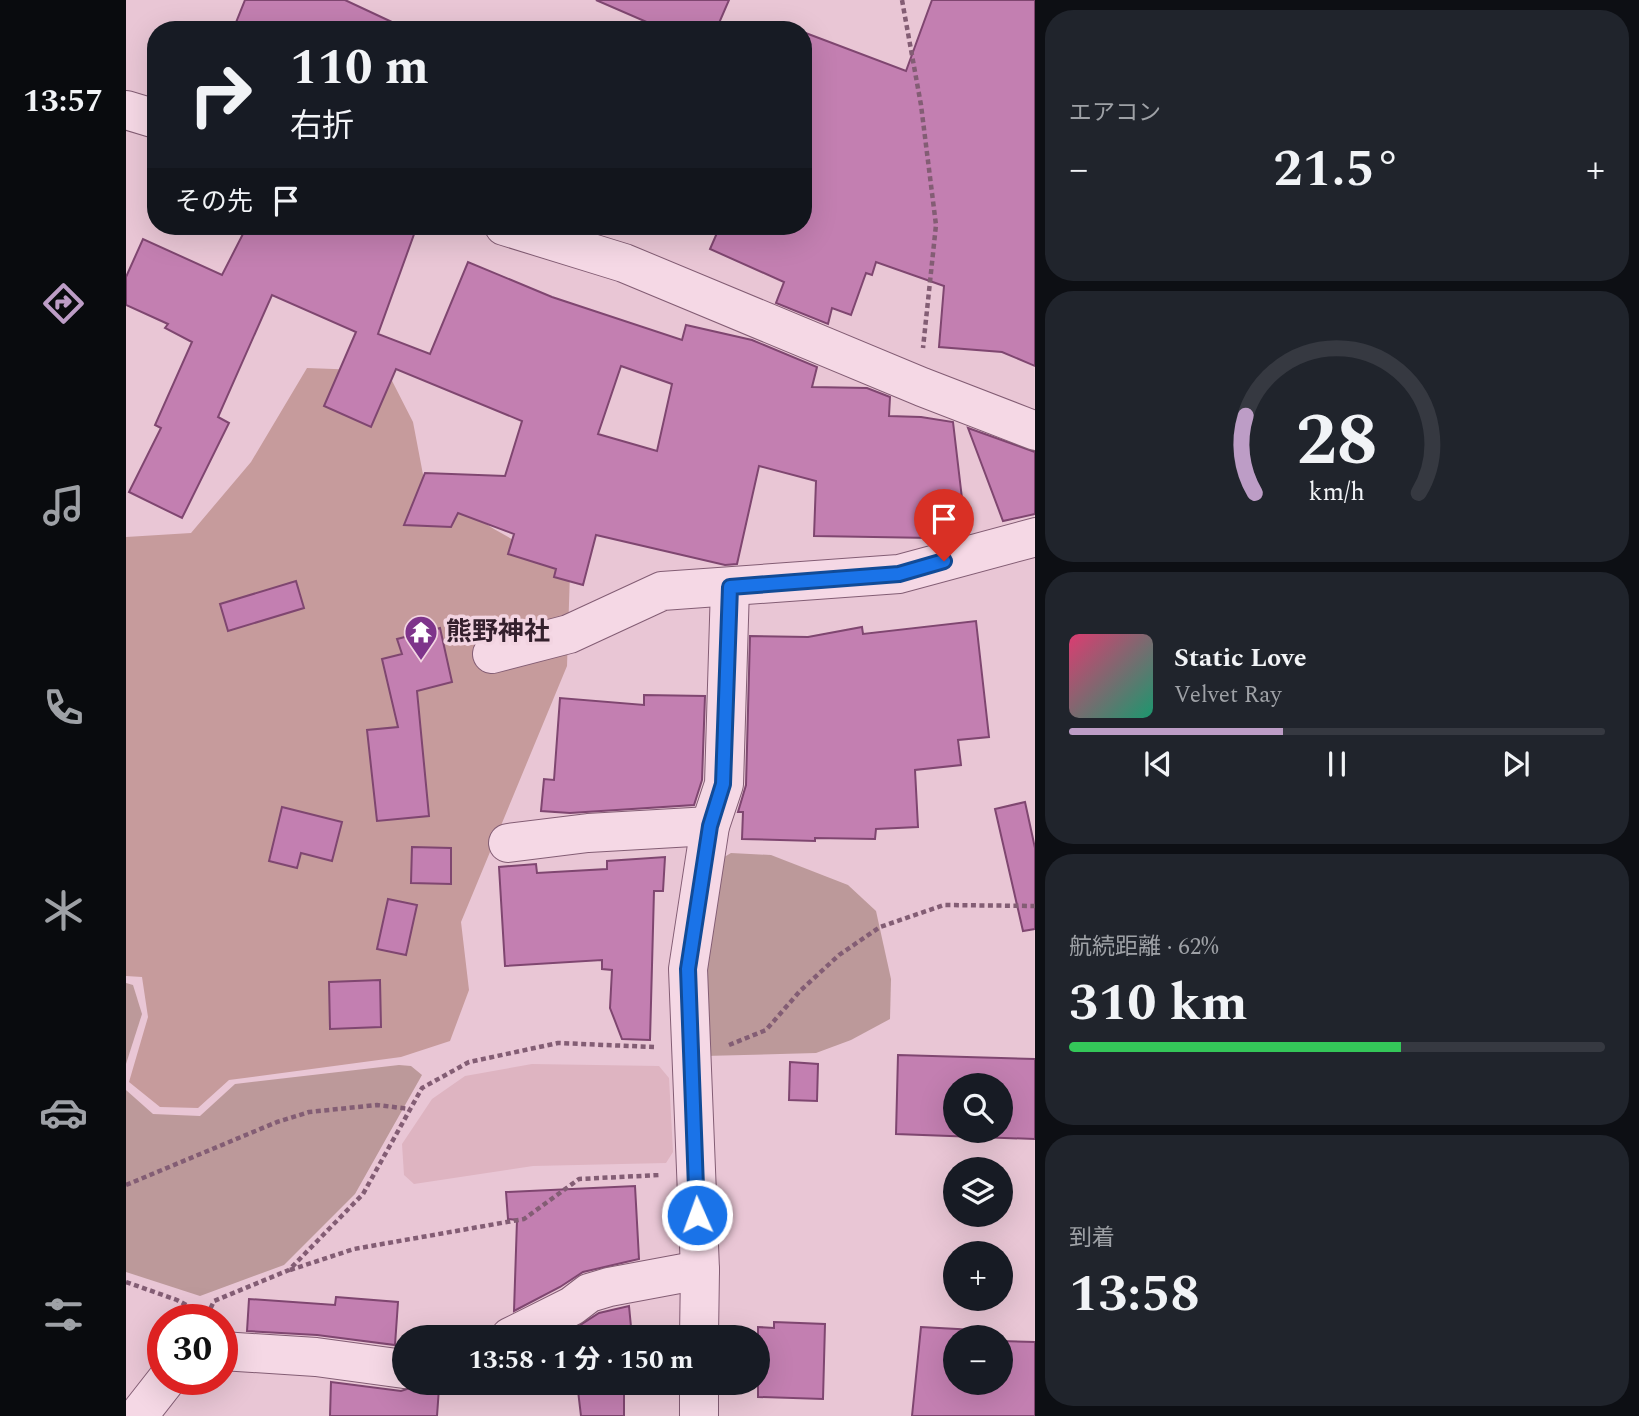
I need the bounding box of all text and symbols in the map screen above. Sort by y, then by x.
text: 110 m [290,31,429,106]
icon: right [175,49,266,140]
text: 13:57 [23,77,103,126]
text: エアコン [1069,96,1161,131]
text: 右折 [290,102,354,151]
text: 21.5° [1273,130,1401,209]
text: − [1069,141,1088,199]
text: + [1586,141,1605,199]
text: その先 [175,182,253,222]
icon: arrive [267,182,305,220]
icon: directions [39,279,88,328]
text: 28 [1296,386,1378,497]
text: km/h [1309,474,1365,512]
icon: music [39,481,88,530]
pin [914,489,974,561]
icon: arrive [925,500,963,538]
place label: 熊野神社 [446,612,550,652]
temple icon: 熊野神社 [402,613,440,662]
text: Static Love [1174,638,1307,678]
text: Velvet Ray [1174,678,1281,713]
icon: phone [39,683,88,732]
icon: previous [1139,745,1177,783]
icon: pause [1318,745,1356,783]
icon: next [1497,745,1535,783]
icon: climate [39,886,88,935]
text: 航続距離 · 62% [1069,930,1219,965]
text: 310 km [1069,964,1248,1043]
map controls [943,1073,1013,1395]
button: search [943,1073,1013,1143]
icon: car [39,1088,88,1137]
button: layers [943,1157,1013,1227]
position arrow [660,1178,734,1252]
text: 到着 [1069,1221,1115,1256]
button: + [943,1241,1013,1311]
text: 13:58 [1069,1255,1200,1334]
icon: filters [39,1290,88,1339]
speed limit sign: 30 [147,1304,238,1395]
button: − [943,1325,1013,1395]
text: 13:58 · 1 分 · 150 m [468,1340,694,1380]

